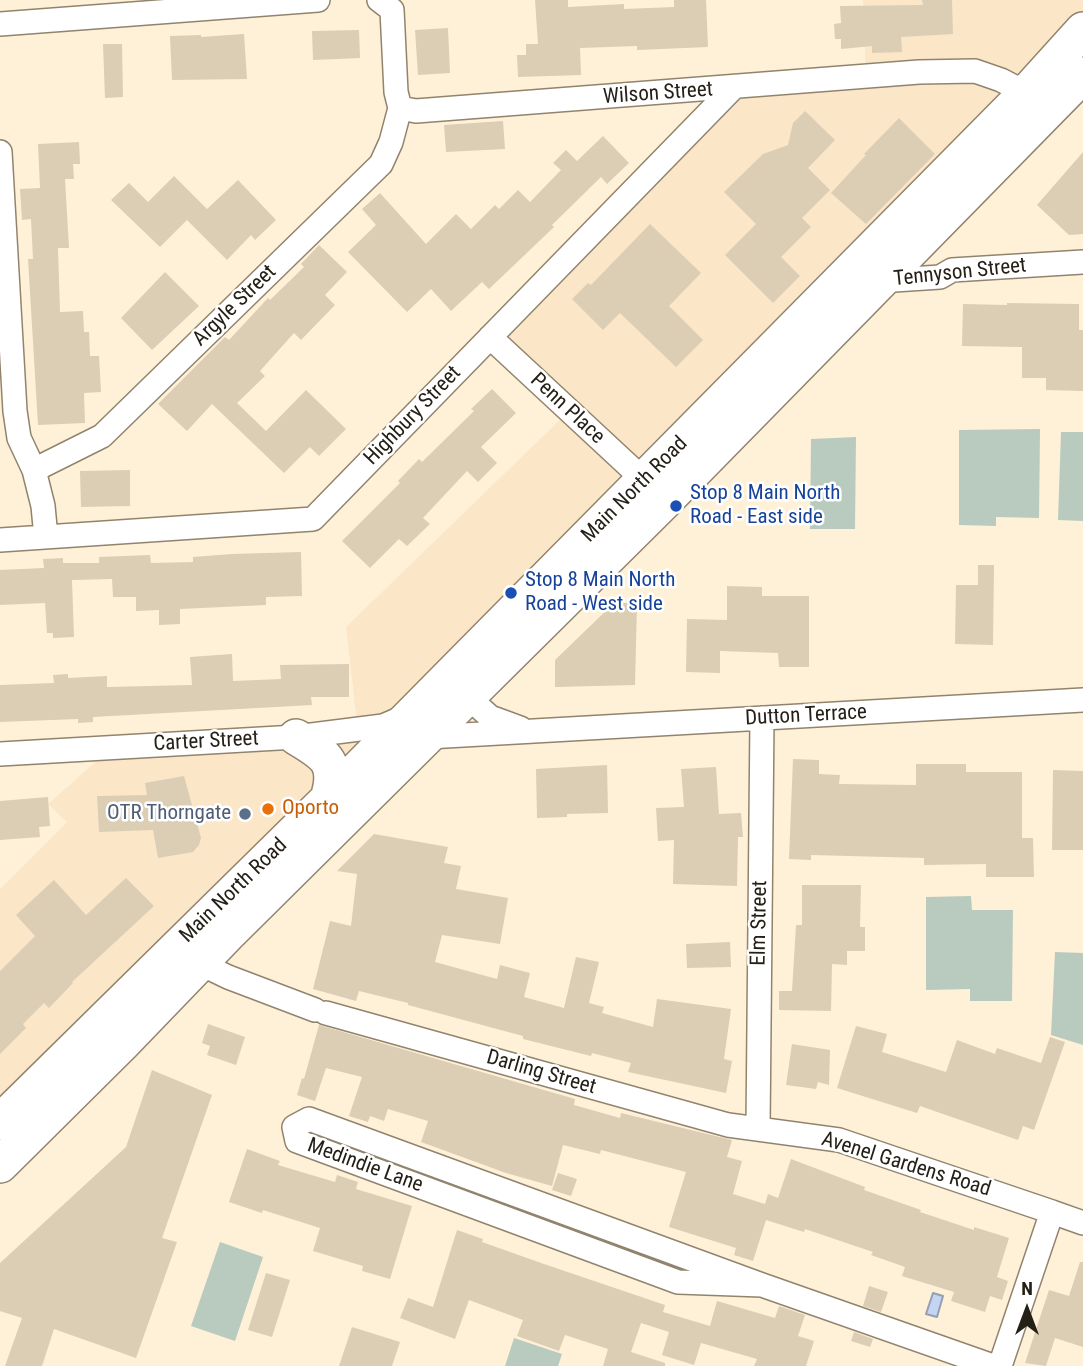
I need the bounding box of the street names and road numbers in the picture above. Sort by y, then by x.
street label: Wilson Street [602,78,714,110]
street label: Tennyson Street [892,254,1028,292]
street label: Argyle Street [188,260,282,352]
street label: Highbury Street [359,361,467,471]
street label: Penn Place [525,368,609,450]
street label: Main North Road [577,432,693,548]
street label: Dutton Terrace [745,700,867,732]
street label: Carter Street [153,727,259,757]
street label: Main North Road [175,833,293,949]
street label: Elm Street [747,880,773,966]
street label: Darling Street [483,1045,599,1101]
street label: Avenel Gardens Road [818,1127,994,1203]
street label: Medindie Lane [304,1133,426,1199]

